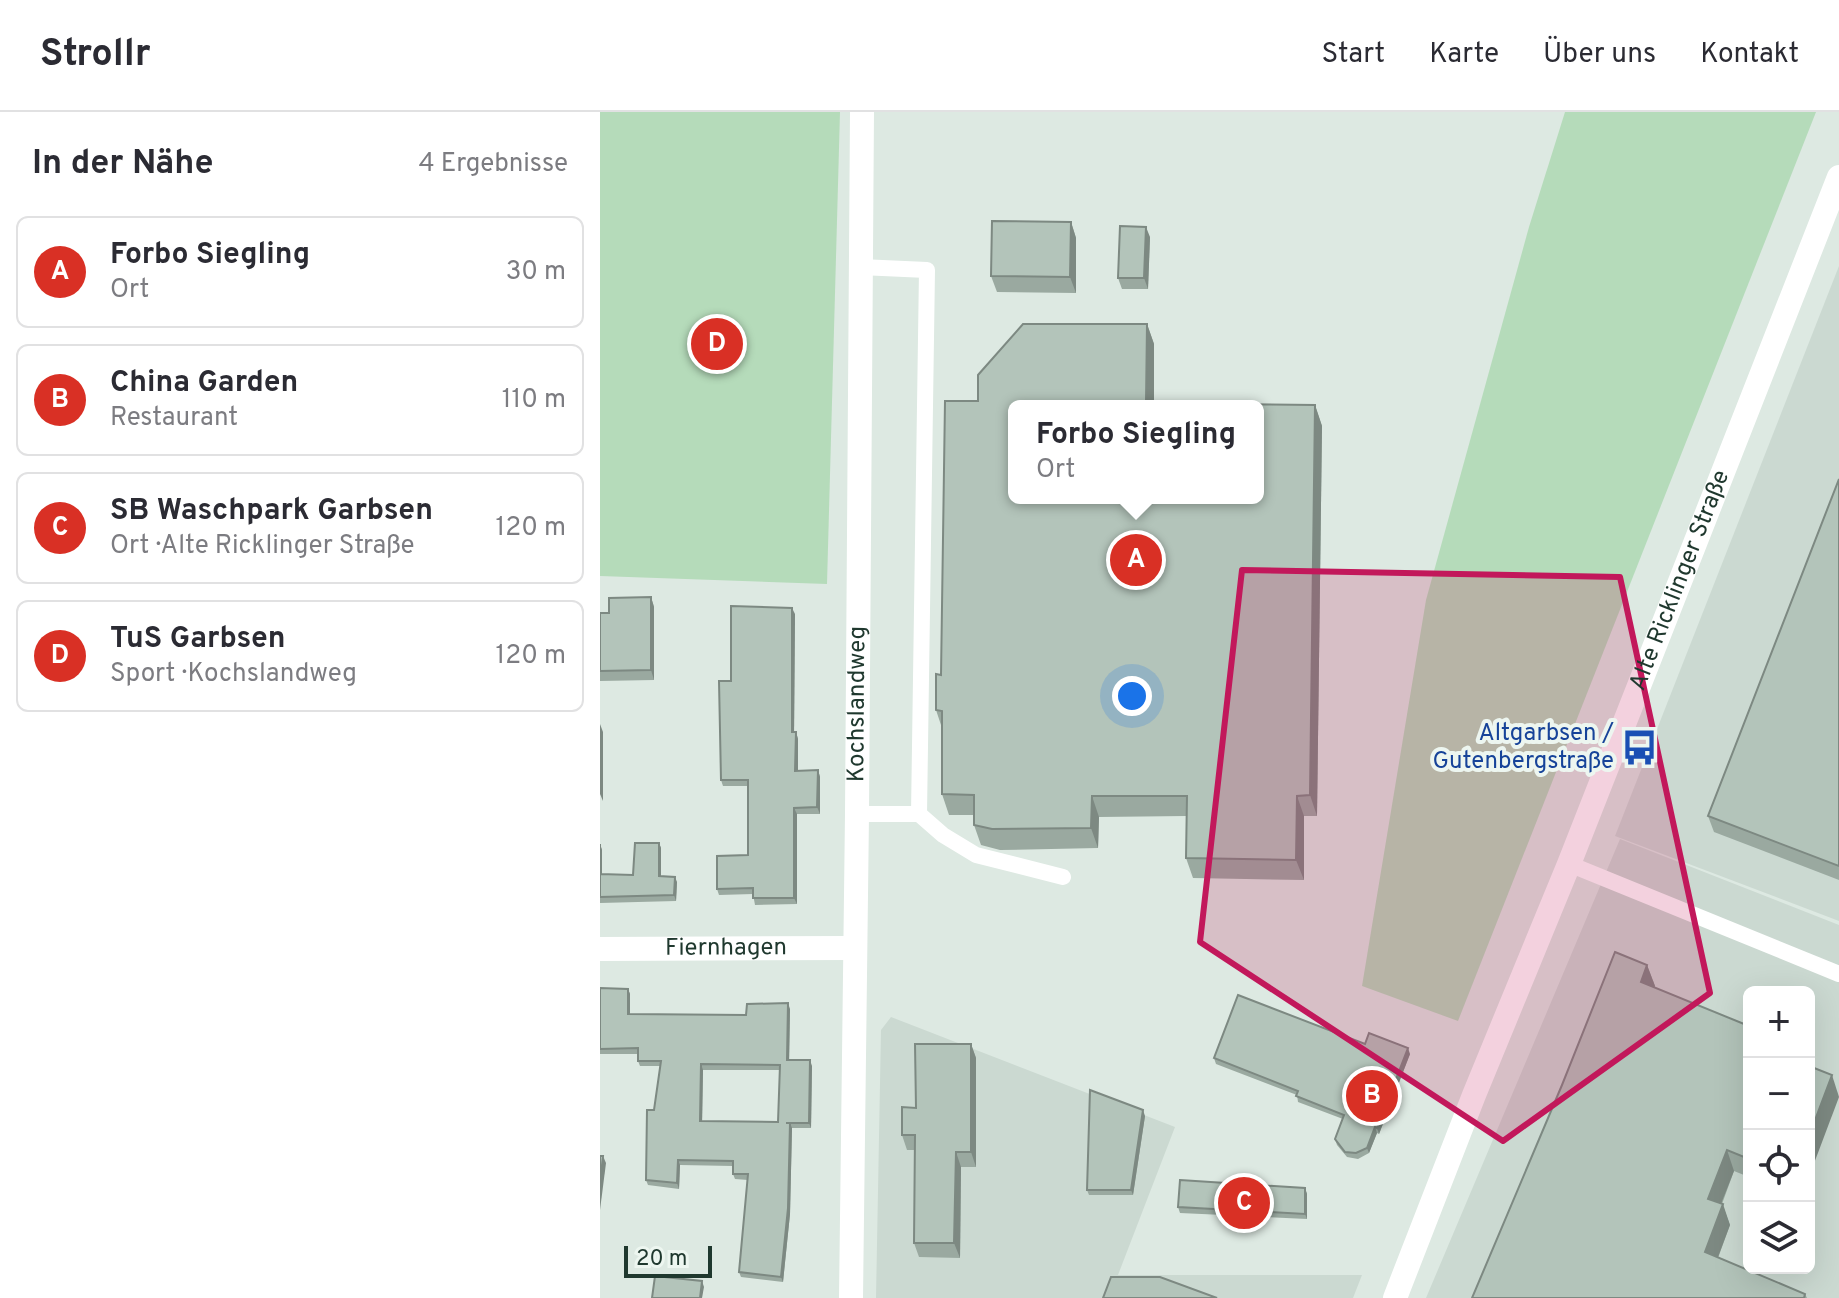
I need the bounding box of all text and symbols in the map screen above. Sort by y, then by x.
text: Strollr [40,31,151,80]
text: Start [1321,37,1385,73]
text: Karte [1429,37,1499,73]
text: Über uns [1543,37,1656,73]
text: Kontakt [1700,37,1799,73]
text: In der Nähe [32,143,214,186]
text: 4 Ergebnisse [418,148,568,181]
text: Forbo Siegling [110,237,310,274]
text: A [51,256,69,289]
text: 30 m [506,256,566,289]
text: Ort [110,274,149,307]
pin: D [691,314,743,374]
text: China Garden [110,365,298,402]
text: B [51,384,69,417]
text: 110 m [502,384,566,417]
popup [1008,400,1264,504]
text: Restaurant [110,402,238,435]
text: Forbo Siegling [1036,417,1236,454]
text: Ort [1036,454,1075,487]
street label: Alte Ricklinger Straße [1623,466,1737,695]
text: SB Waschpark Garbsen [110,493,433,530]
text: C [52,512,68,545]
text: 120 m [496,512,566,545]
text: Ort · Alte Ricklinger Straße [110,530,415,563]
pin: A [1110,530,1162,590]
text: TuS Garbsen [110,621,286,658]
street label: Kochslandweg [842,626,873,782]
text: D [51,640,69,673]
text: 120 m [496,640,566,673]
text: Sport · Kochslandweg [110,658,357,691]
your location [1112,676,1152,716]
place label: Altgarbsen / Gutenbergstraße [1432,719,1614,777]
bus stop icon: Altgarbsen / Gutenbergstraße [1621,729,1659,767]
street label: Fiernhagen [665,933,787,964]
map controls [1743,986,1815,1274]
button: + [1743,986,1815,1058]
button: − [1743,1058,1815,1130]
pin: B [1346,1066,1398,1126]
button: locate [1743,1130,1815,1202]
pin: C [1218,1173,1270,1233]
button: layers [1743,1202,1815,1274]
scale bar [624,1242,712,1278]
text: 20 m [636,1246,687,1273]

